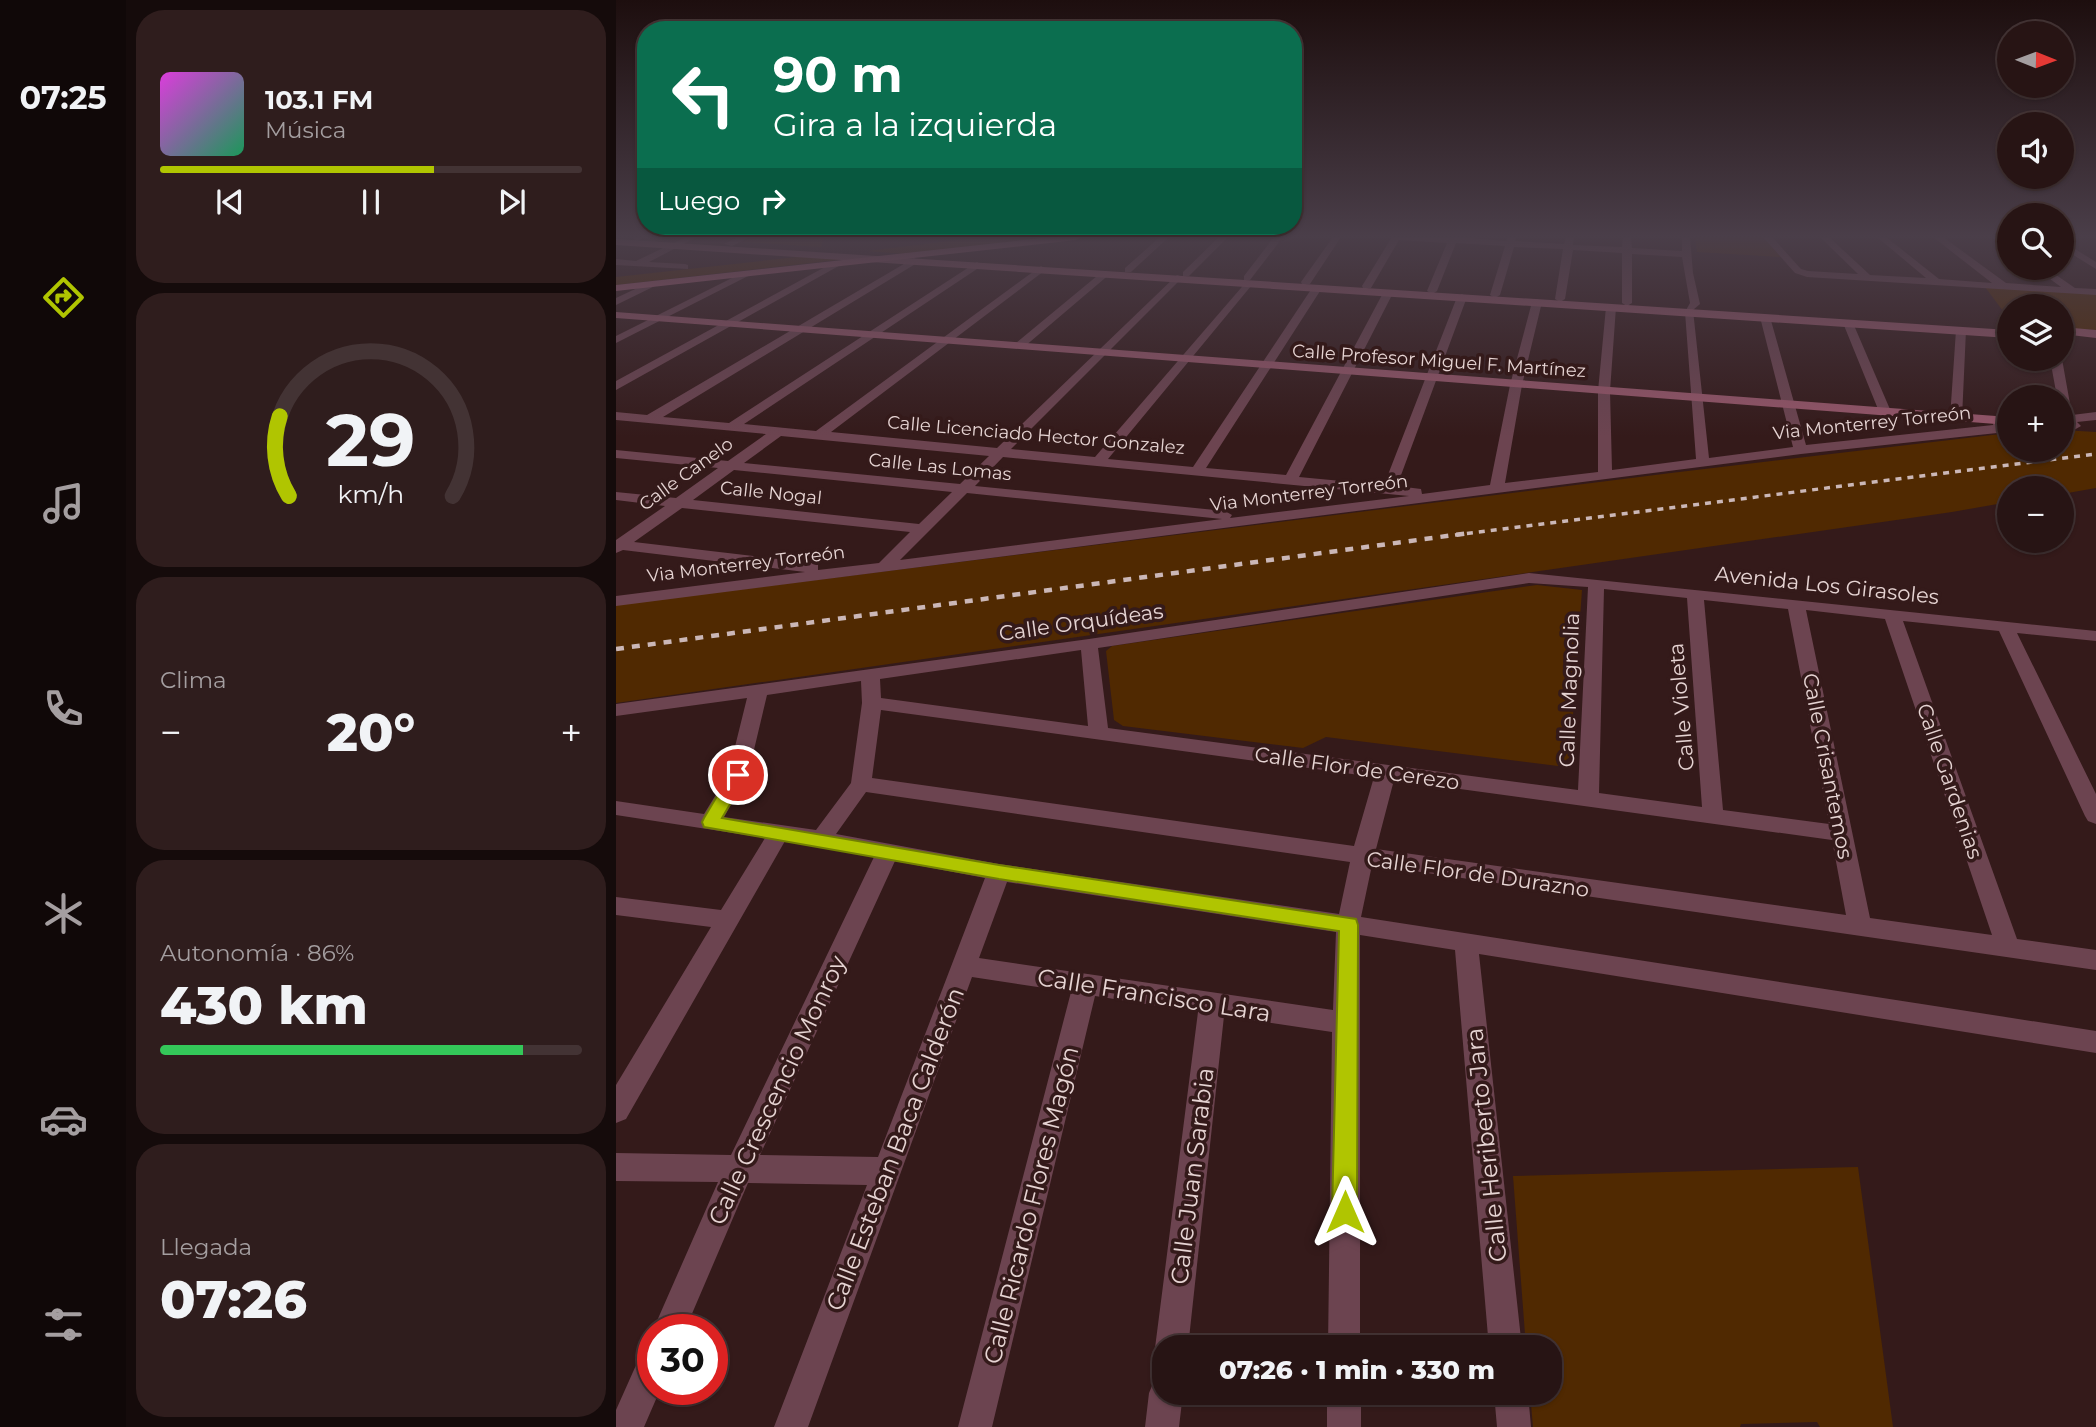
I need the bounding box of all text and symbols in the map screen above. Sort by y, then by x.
north arrow [1997,21,2074,98]
map controls [1997,21,2074,553]
text: 90 m [773,45,903,104]
icon: left [658,49,749,140]
text: 07:25 [19,78,107,117]
text: 103.1 FM [265,84,373,116]
text: Gira a la izquierda [773,105,1057,144]
button: sound [1997,112,2074,189]
text: Música [265,116,346,144]
icon: right [754,182,792,220]
icon: previous [211,183,249,221]
icon: pause [352,183,390,221]
icon: next [493,183,531,221]
text: Luego [658,185,740,217]
button: search [1997,203,2074,280]
icon: directions [39,273,88,322]
button: layers [1997,294,2074,371]
street label: Calle Profesor Miguel F. Martínez [1291,340,1587,382]
button: + [1997,385,2074,462]
text: 29 [326,397,416,485]
street label: Via Monterrey Torreón [1772,402,1972,444]
street label: Calle Licenciado Hector Gonzalez [886,411,1186,459]
street label: Calle Canelo [635,432,737,516]
street label: Calle Las Lomas [867,449,1013,485]
street label: Via Monterrey Torreón [1209,470,1409,516]
button: − [1997,476,2074,553]
street label: Calle Nogal [719,477,823,509]
icon: music [39,479,88,528]
text: km/h [338,479,404,509]
street label: Via Monterrey Torreón [646,541,846,587]
street label: Avenida Los Girasoles [1714,561,1940,609]
street label: Calle Orquídeas [997,598,1165,646]
street label: Calle Magnolia [1554,612,1584,768]
street label: Calle Violeta [1663,642,1699,772]
text: Clima [160,666,227,694]
street label: Calle Crisantemos [1798,671,1858,861]
icon: phone [39,684,88,733]
street label: Calle Gardenias [1912,700,1988,862]
text: 20° [327,701,415,764]
text: − [160,709,182,756]
text: + [560,709,582,756]
street label: Calle Flor de Cerezo [1253,741,1461,795]
pin [708,745,768,805]
icon: arrive [719,756,757,794]
street label: Calle Flor de Durazno [1365,846,1591,902]
icon: climate [39,889,88,938]
text: Autonomía · 86% [160,939,354,967]
street label: Calle Crescencio Monroy [702,951,852,1229]
street label: Calle Francisco Lara [1035,962,1273,1028]
text: 430 km [160,974,368,1037]
street label: Calle Esteban Baca Calderón [820,983,970,1315]
street label: Calle Heriberto Jara [1459,1027,1513,1263]
street label: Calle Ricardo Flores Magón [977,1043,1085,1367]
street label: Calle Juan Sarabia [1164,1066,1220,1286]
icon: car [39,1095,88,1144]
position arrow [1308,1175,1382,1249]
text: Llegada [160,1233,252,1261]
text: 07:26 [160,1268,307,1331]
icon: filters [39,1300,88,1349]
speed limit sign: 30 [637,1314,728,1405]
text: 07:26 · 1 min · 330 m [1219,1354,1495,1386]

